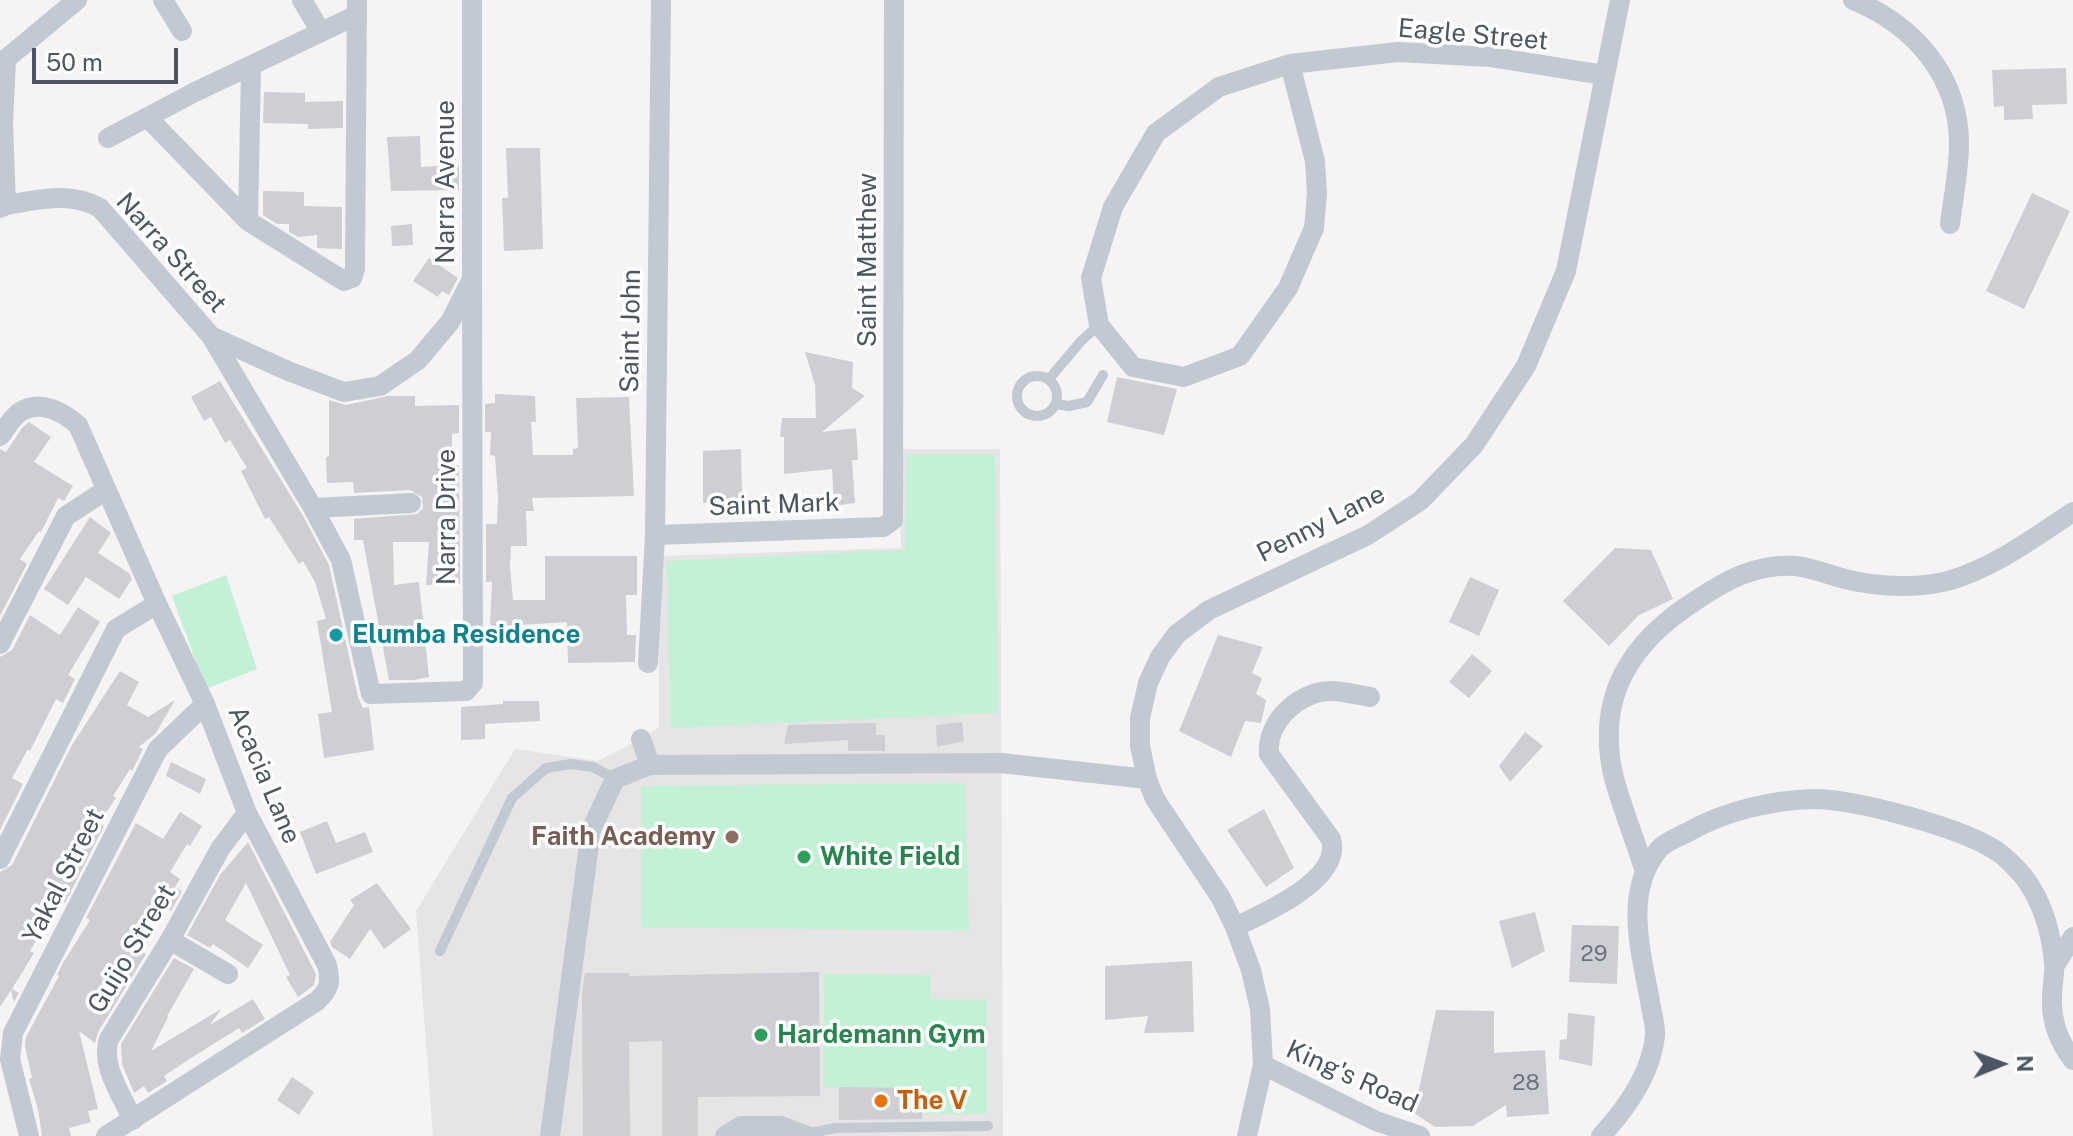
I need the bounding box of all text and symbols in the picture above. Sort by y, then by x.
street label: Eagle Street [1397,13,1549,57]
scale bar [36,32,182,82]
text: 50 m [46,48,103,76]
street label: Narra Avenue [430,100,462,264]
street label: Saint Matthew [852,173,884,347]
street label: Narra Street [109,187,233,319]
street label: Saint John [614,269,648,393]
street label: Narra Drive [431,449,463,585]
street label: Penny Lane [1252,478,1390,570]
street label: Saint Mark [708,487,840,523]
place label: Elumba Residence [352,619,580,651]
marker: Elumba Residence [327,626,345,644]
street label: Acacia Lane [221,702,307,848]
street label: Yakal Street [17,803,111,949]
place label: Faith Academy [531,821,716,853]
marker: Faith Academy [723,828,741,846]
place label: White Field [820,841,960,873]
marker: White Field [795,848,813,866]
street label: Guijo Street [81,879,183,1019]
house number: 29 [1581,941,1607,967]
place label: Hardemann Gym [777,1019,985,1051]
north arrow [1961,1024,2041,1104]
marker: Hardemann Gym [752,1026,770,1044]
street label: King's Road [1281,1034,1423,1120]
text: N [2012,1055,2038,1072]
house number: 28 [1512,1070,1540,1096]
place label: The V [897,1085,968,1117]
marker: The V [872,1092,890,1110]

